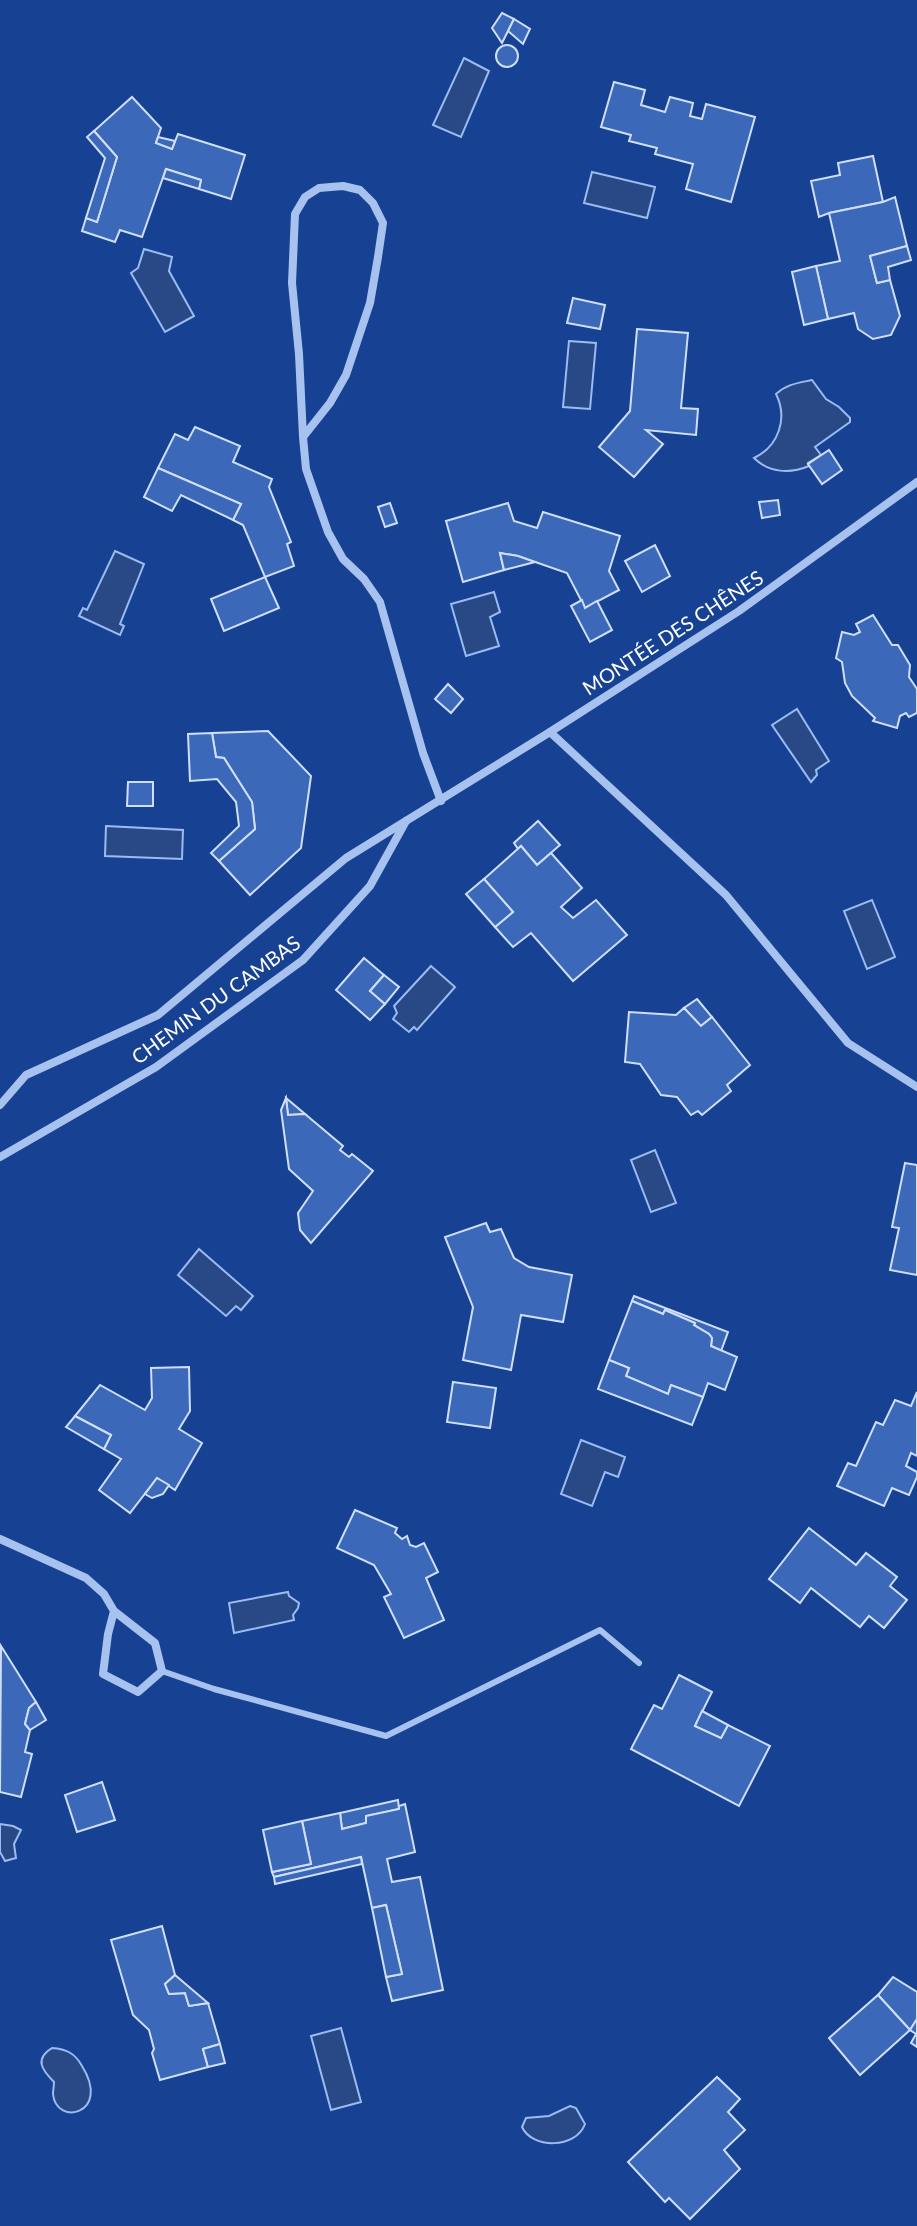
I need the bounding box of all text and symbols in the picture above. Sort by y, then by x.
street label: MONTÉE DES CHÊNES [578,565,767,700]
street label: CHEMIN DU CAMBAS [126,930,304,1068]

